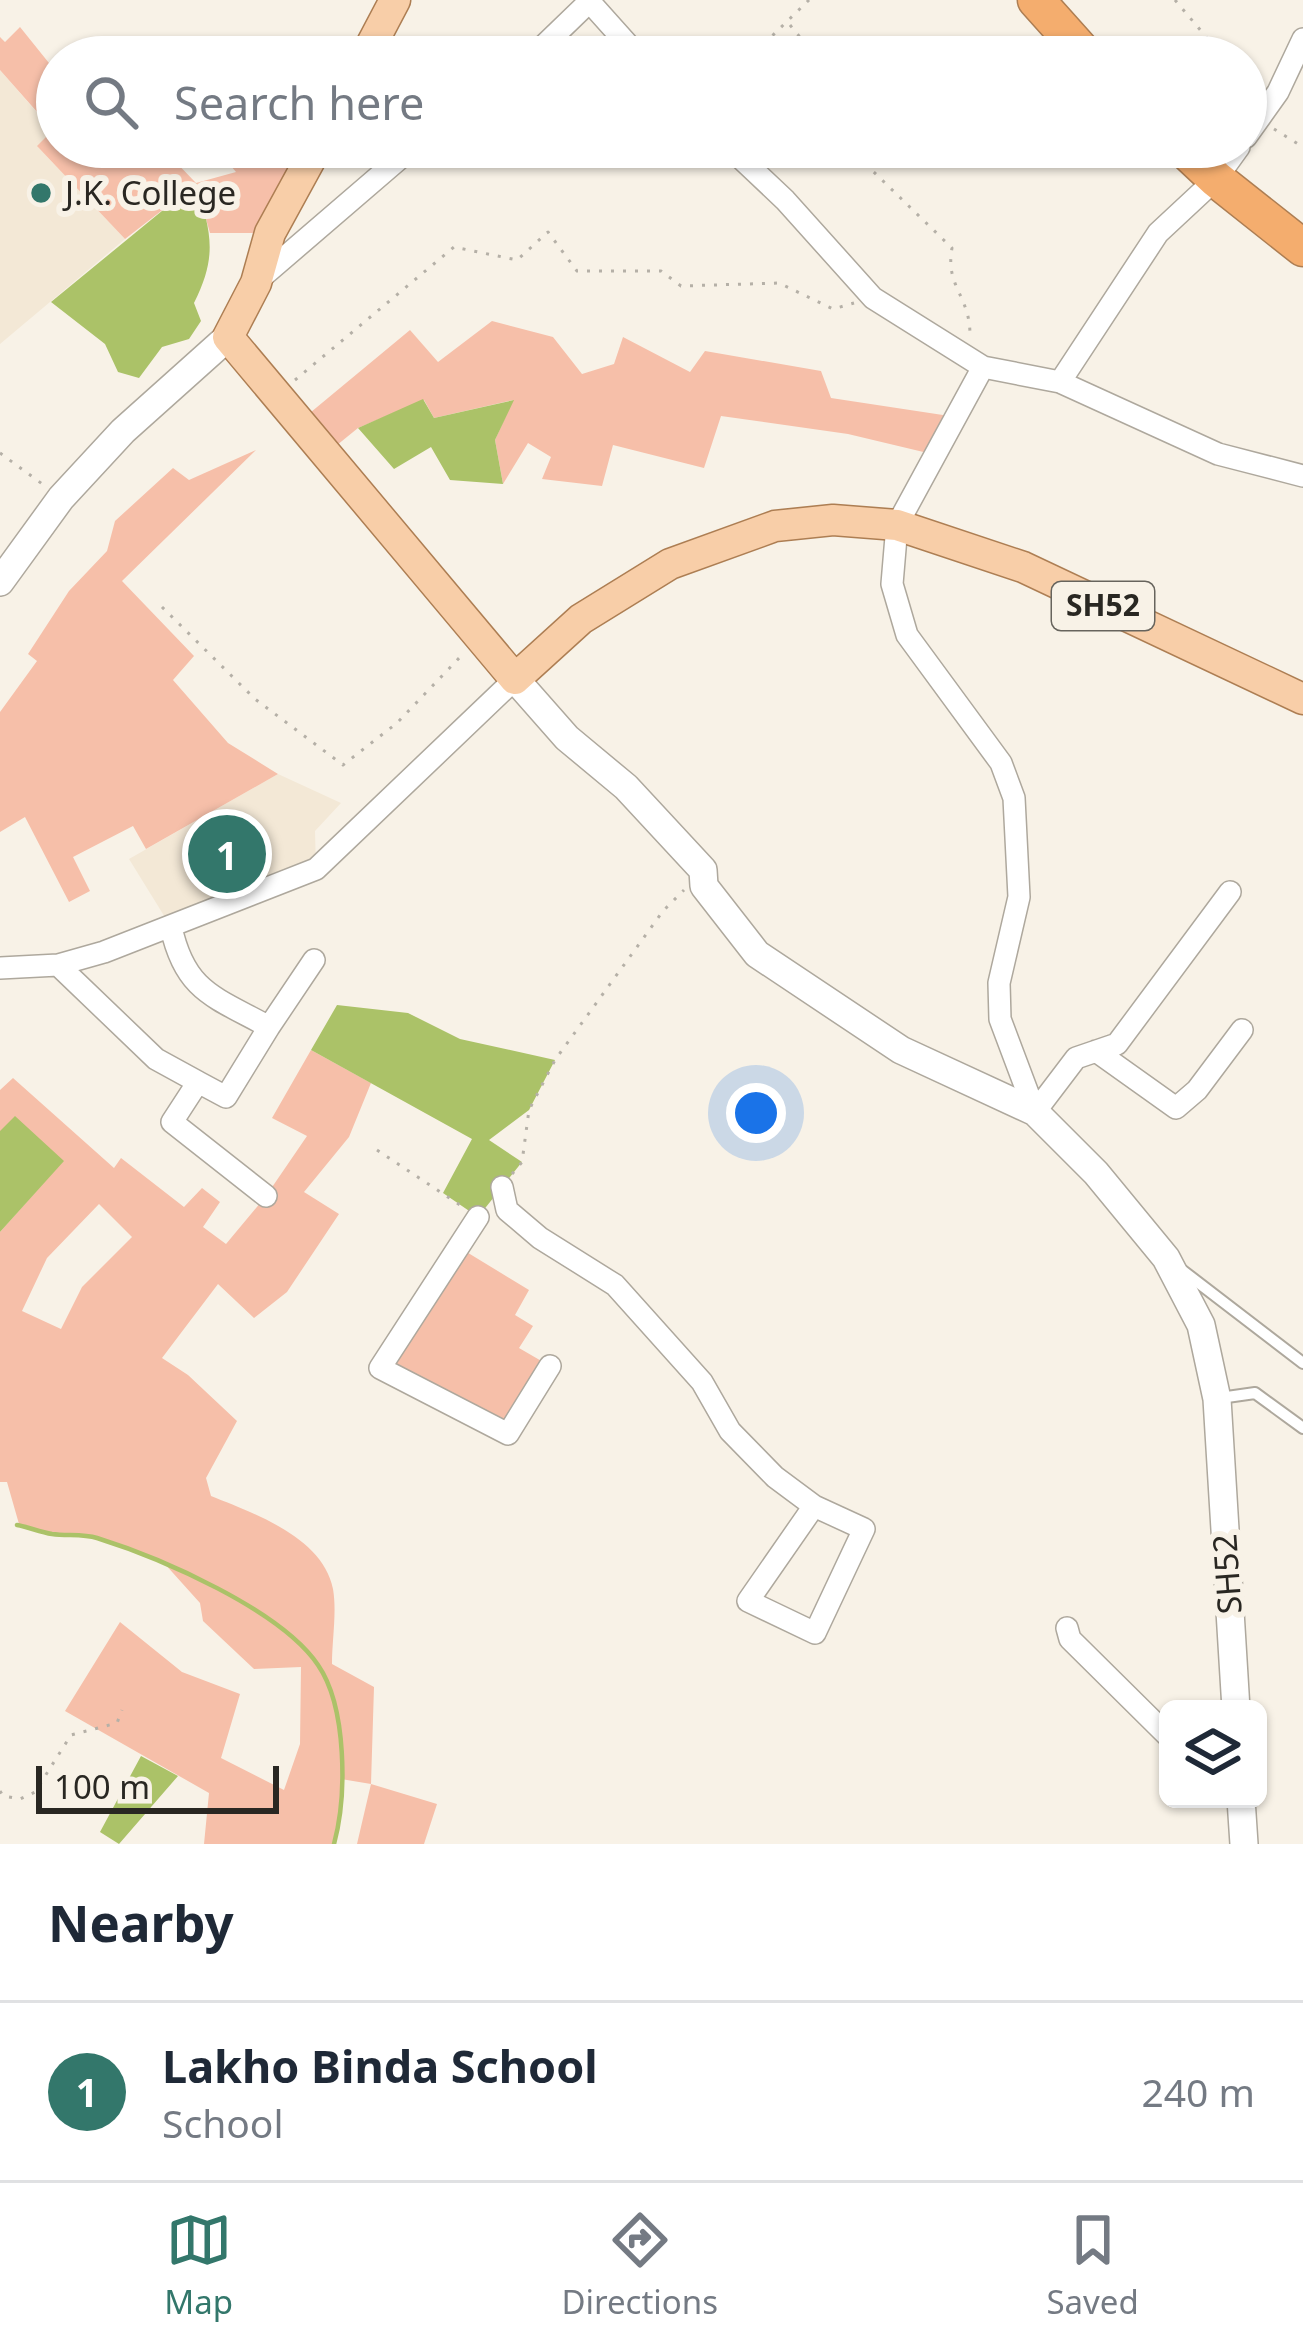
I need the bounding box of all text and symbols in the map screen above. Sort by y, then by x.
search box [36,36,1267,168]
icon: search [78,69,144,135]
text: Search here [174,72,424,133]
place label: J.K. College [62,170,236,215]
marker: J.K. College [28,180,54,206]
road number: SH52 [1052,582,1154,630]
pin: 1 [188,809,266,899]
your location [726,1083,786,1143]
street label: SH52 [1201,1532,1252,1616]
map controls [1159,1700,1267,1808]
button: layers [1159,1700,1267,1808]
scale bar [36,1760,279,1813]
text: 100 m [54,1764,150,1809]
text: Nearby [48,1887,234,1957]
text: Lakho Binda School [162,2035,598,2096]
text: 1 [76,2065,98,2118]
text: 240 m [1141,2065,1255,2118]
text: School [162,2096,284,2149]
tab: Map [164,2207,233,2324]
tab: Directions [561,2207,718,2324]
tab: Saved [1046,2207,1139,2324]

